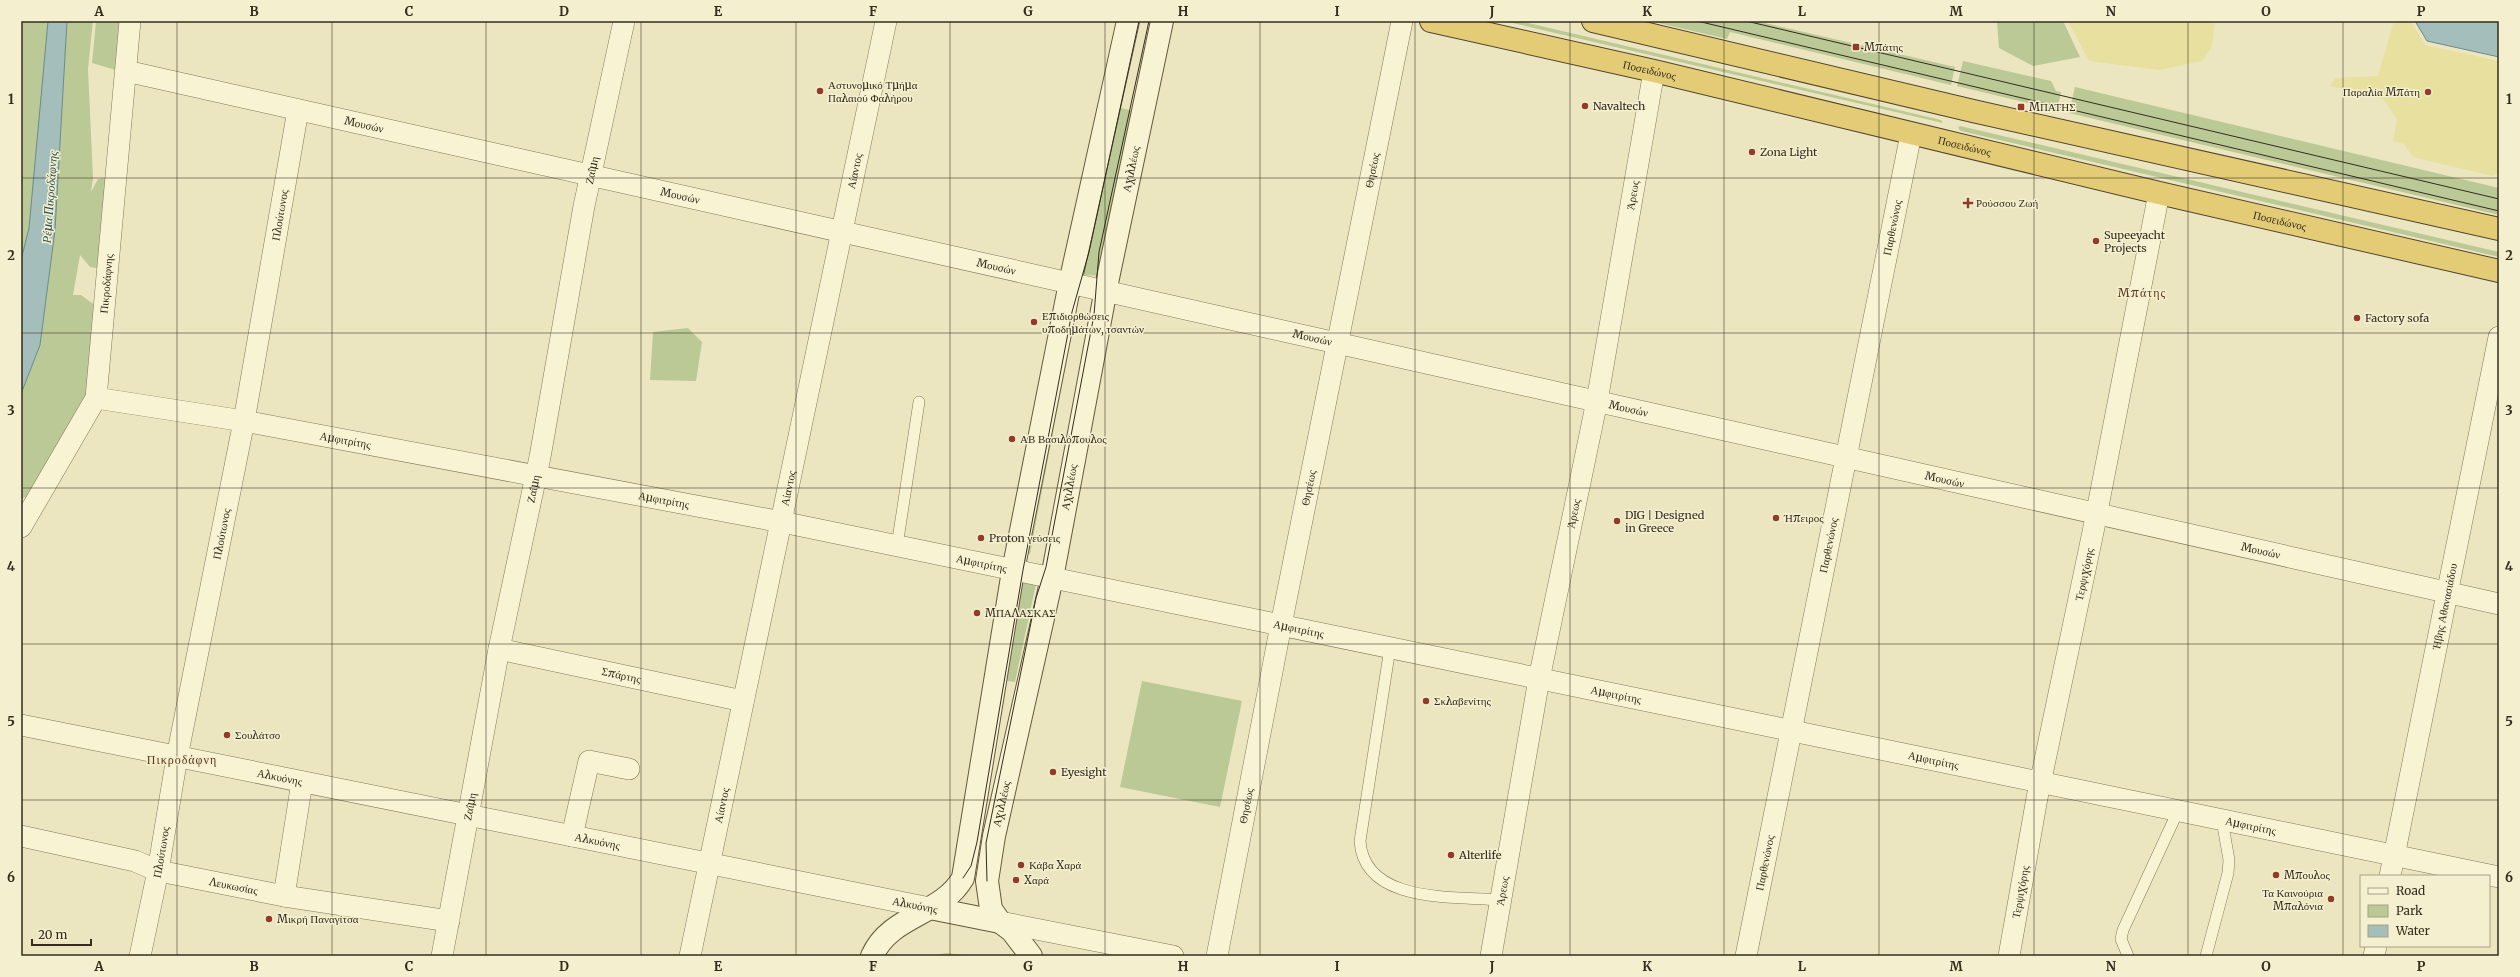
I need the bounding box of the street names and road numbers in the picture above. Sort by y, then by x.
street label: Ποσειδώνος [1622,57,1678,83]
street label: Μουσών [343,113,385,136]
street label: Ποσειδώνος [1937,133,1993,159]
street label: Αχιλλέως [1119,144,1143,193]
street label: Αίαντος [844,151,865,190]
street label: Θησέως [1362,151,1383,189]
street label: Ζαΐμη [582,155,602,185]
street label: Άρεως [1623,179,1642,211]
street label: Μουσών [659,184,701,207]
street label: Πλούτωνος [268,188,291,242]
street label: Παρθενώνος [1880,198,1905,256]
street label: Ποσειδώνος [2252,208,2308,234]
street label: Πικροδάφνης [97,253,116,314]
street label: Μουσών [975,255,1017,278]
street label: Μουσών [1291,326,1334,349]
street label: Μουσών [1608,397,1650,420]
street label: Αμφιτρίτης [319,428,373,452]
street label: Αχιλλέως [1058,462,1080,511]
street label: Θησέως [1298,468,1319,507]
street label: Μουσών [1924,468,1966,491]
street label: Αίαντος [778,469,799,507]
street label: Ζαΐμη [523,473,543,504]
street label: Αμφιτρίτης [637,488,691,512]
street label: Άρεως [1564,497,1584,530]
street label: Πλούτωνος [210,506,234,561]
street label: Παρθενώνος [1816,516,1841,574]
street label: Μουσών [2240,539,2282,562]
street label: Τερψιχόρης [2072,546,2097,602]
street label: Αμφιτρίτης [955,551,1009,575]
street label: Ήβης Αθανασιάδου [2429,562,2460,652]
street label: Αμφιτρίτης [1272,617,1326,641]
street label: Σπάρτης [600,664,643,686]
street label: Αμφιτρίτης [1590,682,1643,707]
street label: Αμφιτρίτης [1907,748,1961,772]
street label: Αλκυόνης [256,766,304,789]
street label: Αχιλλέως [989,779,1013,828]
street label: Αίαντος [711,786,732,824]
street label: Θησέως [1236,786,1256,825]
street label: Ζαΐμη [460,791,479,822]
street label: Αμφιτρίτης [2224,814,2278,838]
street label: Πλούτωνος [150,825,172,879]
street label: Αλκυόνης [574,830,622,853]
street label: Παρθενώνος [1752,833,1777,892]
street label: Τερψιχόρης [2009,864,2032,920]
street label: Λευκωσίας [207,874,260,898]
street label: Άρεως [1493,875,1512,907]
street label: Αλκυόνης [891,894,940,916]

